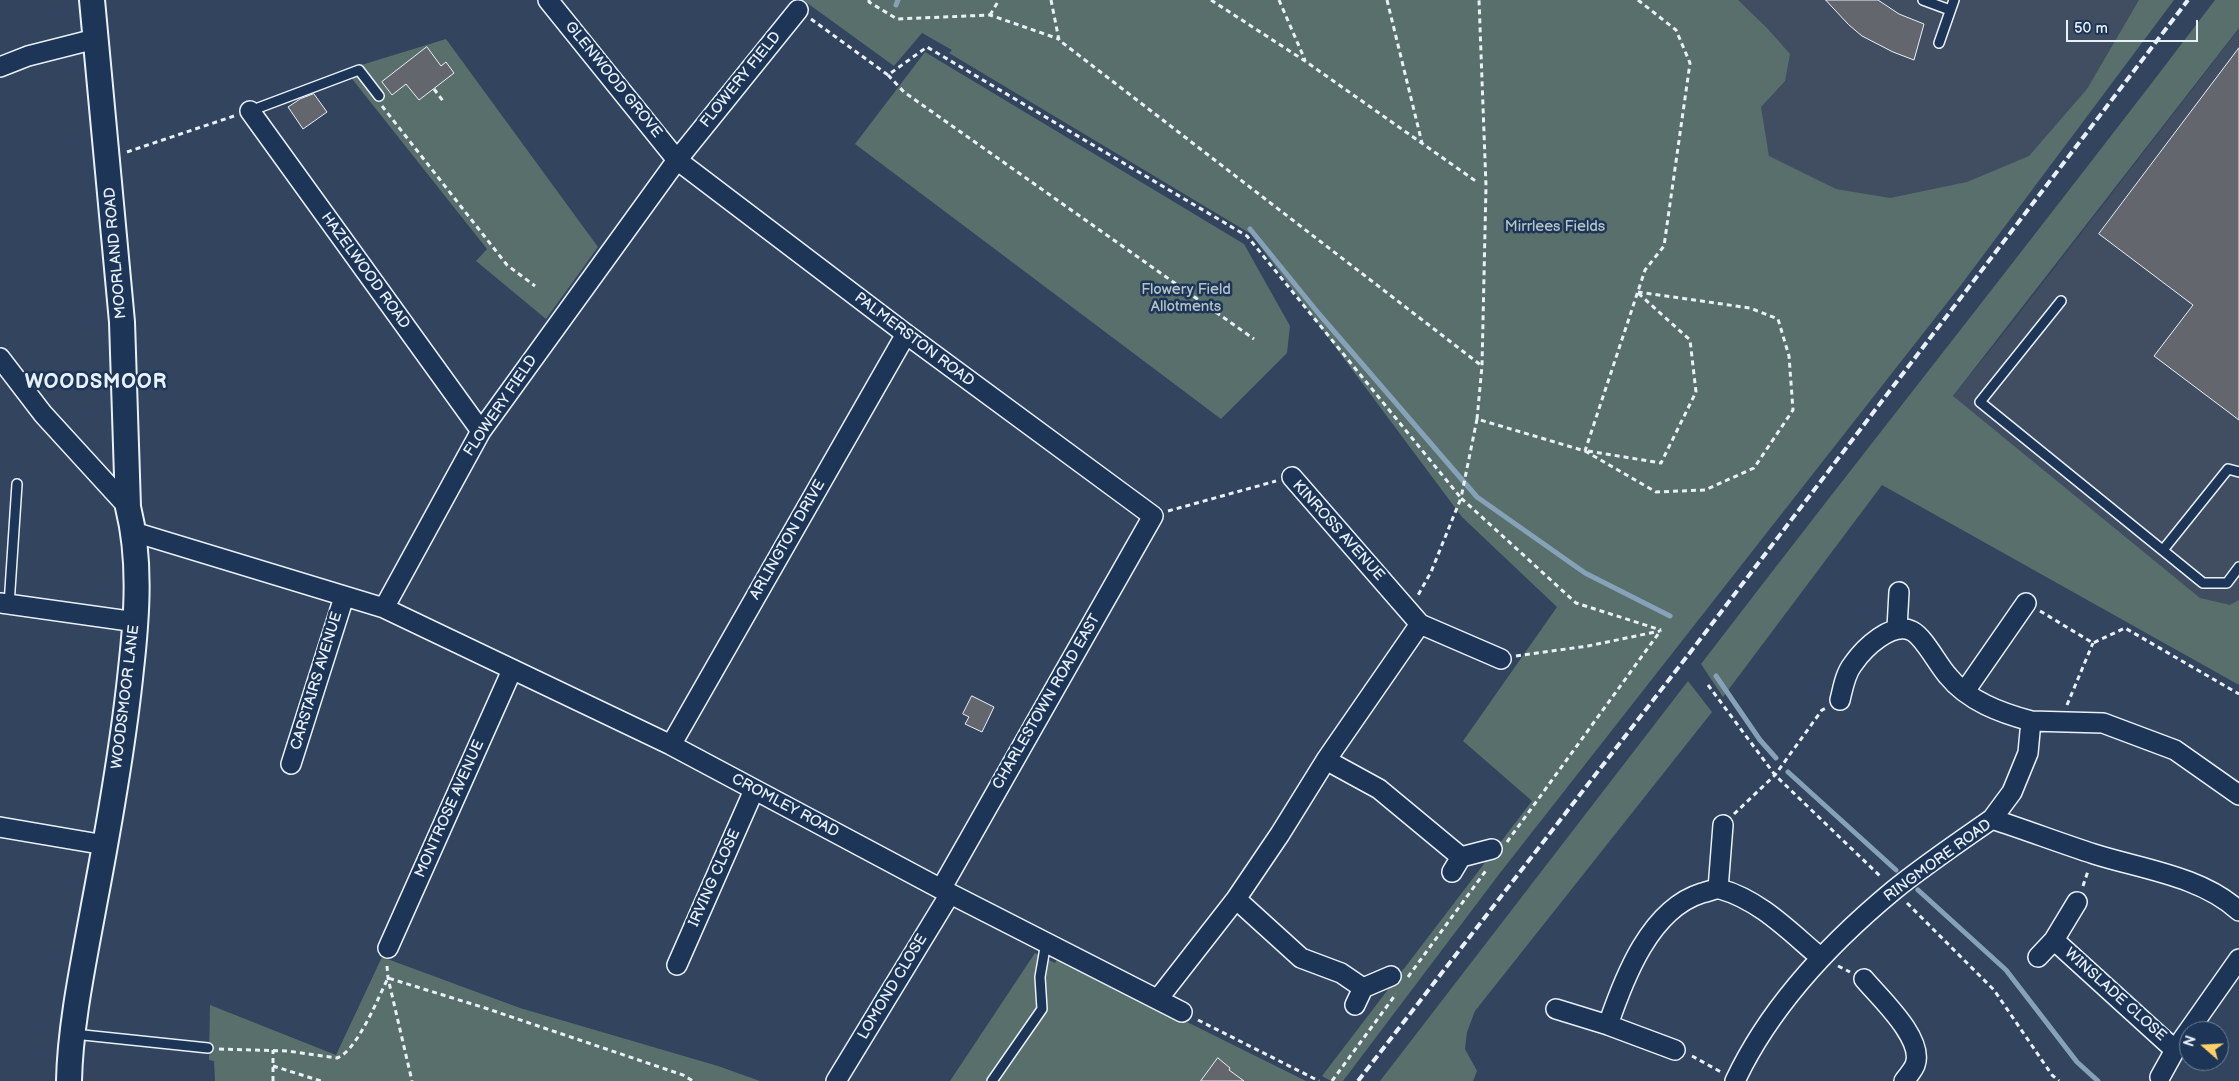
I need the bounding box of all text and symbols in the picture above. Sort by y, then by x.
scale bar [2069,10,2202,42]
street label: GLENWOOD GROVE [561,18,665,142]
text: 50 m [2074,19,2108,38]
street label: FLOWERY FIELD [697,28,785,132]
street label: MOORLAND ROAD [101,186,131,320]
street label: HAZELWOOD ROAD [317,209,413,333]
park label: Mirrlees Fields [1505,218,1605,236]
park label: Flowery Field Allotments [1141,281,1231,316]
street label: PALMERSTON ROAD [851,289,977,391]
street label: FLOWERY FIELD [460,352,542,460]
district label: WOODSMOOR [24,371,168,395]
street label: ARLINGTON DRIVE [746,477,830,603]
street label: KINROSS AVENUE [1288,477,1388,585]
street label: CARSTAIRS AVENUE [287,610,347,752]
street label: CHARLESTOWN ROAD EAST [989,611,1105,793]
street label: WOODSMOOR LANE [108,624,144,770]
street label: MONTROSE AVENUE [411,737,489,881]
street label: CROMLEY ROAD [728,770,842,842]
street label: RINGMORE ROAD [1881,816,1995,906]
street label: IRVING CLOSE [685,826,745,930]
street label: LOMOND CLOSE [855,931,931,1043]
street label: WINSLADE CLOSE [2060,945,2170,1045]
north arrow [2179,1021,2229,1071]
text: N [2181,1034,2200,1049]

